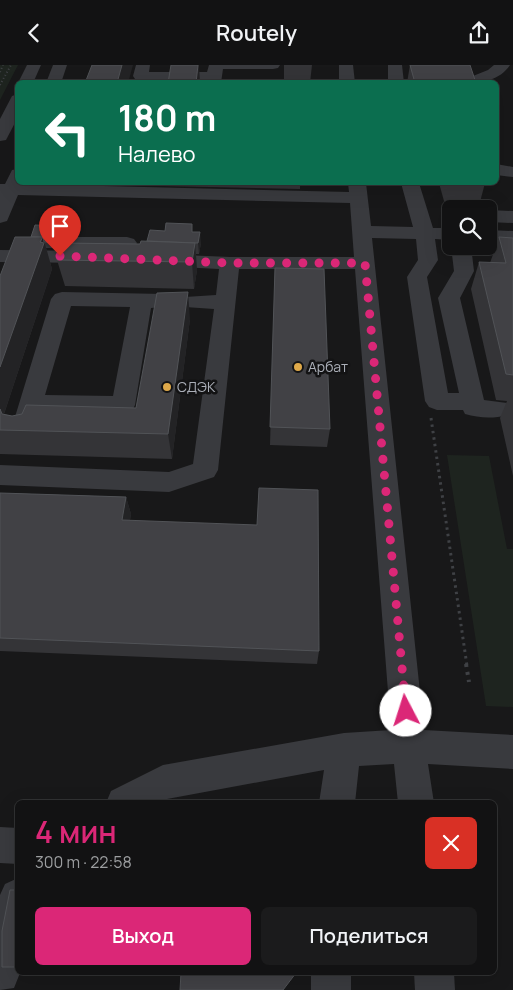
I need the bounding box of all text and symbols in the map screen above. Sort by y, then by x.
text: Routely [216,18,297,48]
icon: back [20,19,48,47]
icon: share [465,19,493,47]
text: 180 m [118,94,216,142]
icon: left [35,100,100,165]
text: Налево [118,139,196,169]
map controls [442,200,497,255]
button: search [442,200,497,255]
pin [39,205,81,256]
icon: arrive [46,212,74,240]
place label: Арбат [308,357,348,376]
marker: Арбат [292,361,304,373]
place label: СДЭК [177,377,216,396]
marker: СДЭК [161,381,173,393]
position arrow [379,684,431,736]
text: 4 мин [35,811,117,852]
button: close [425,817,477,869]
text: 300 m · 22:58 [35,851,132,873]
button: Выход [35,907,251,965]
button: Поделиться [261,907,477,965]

